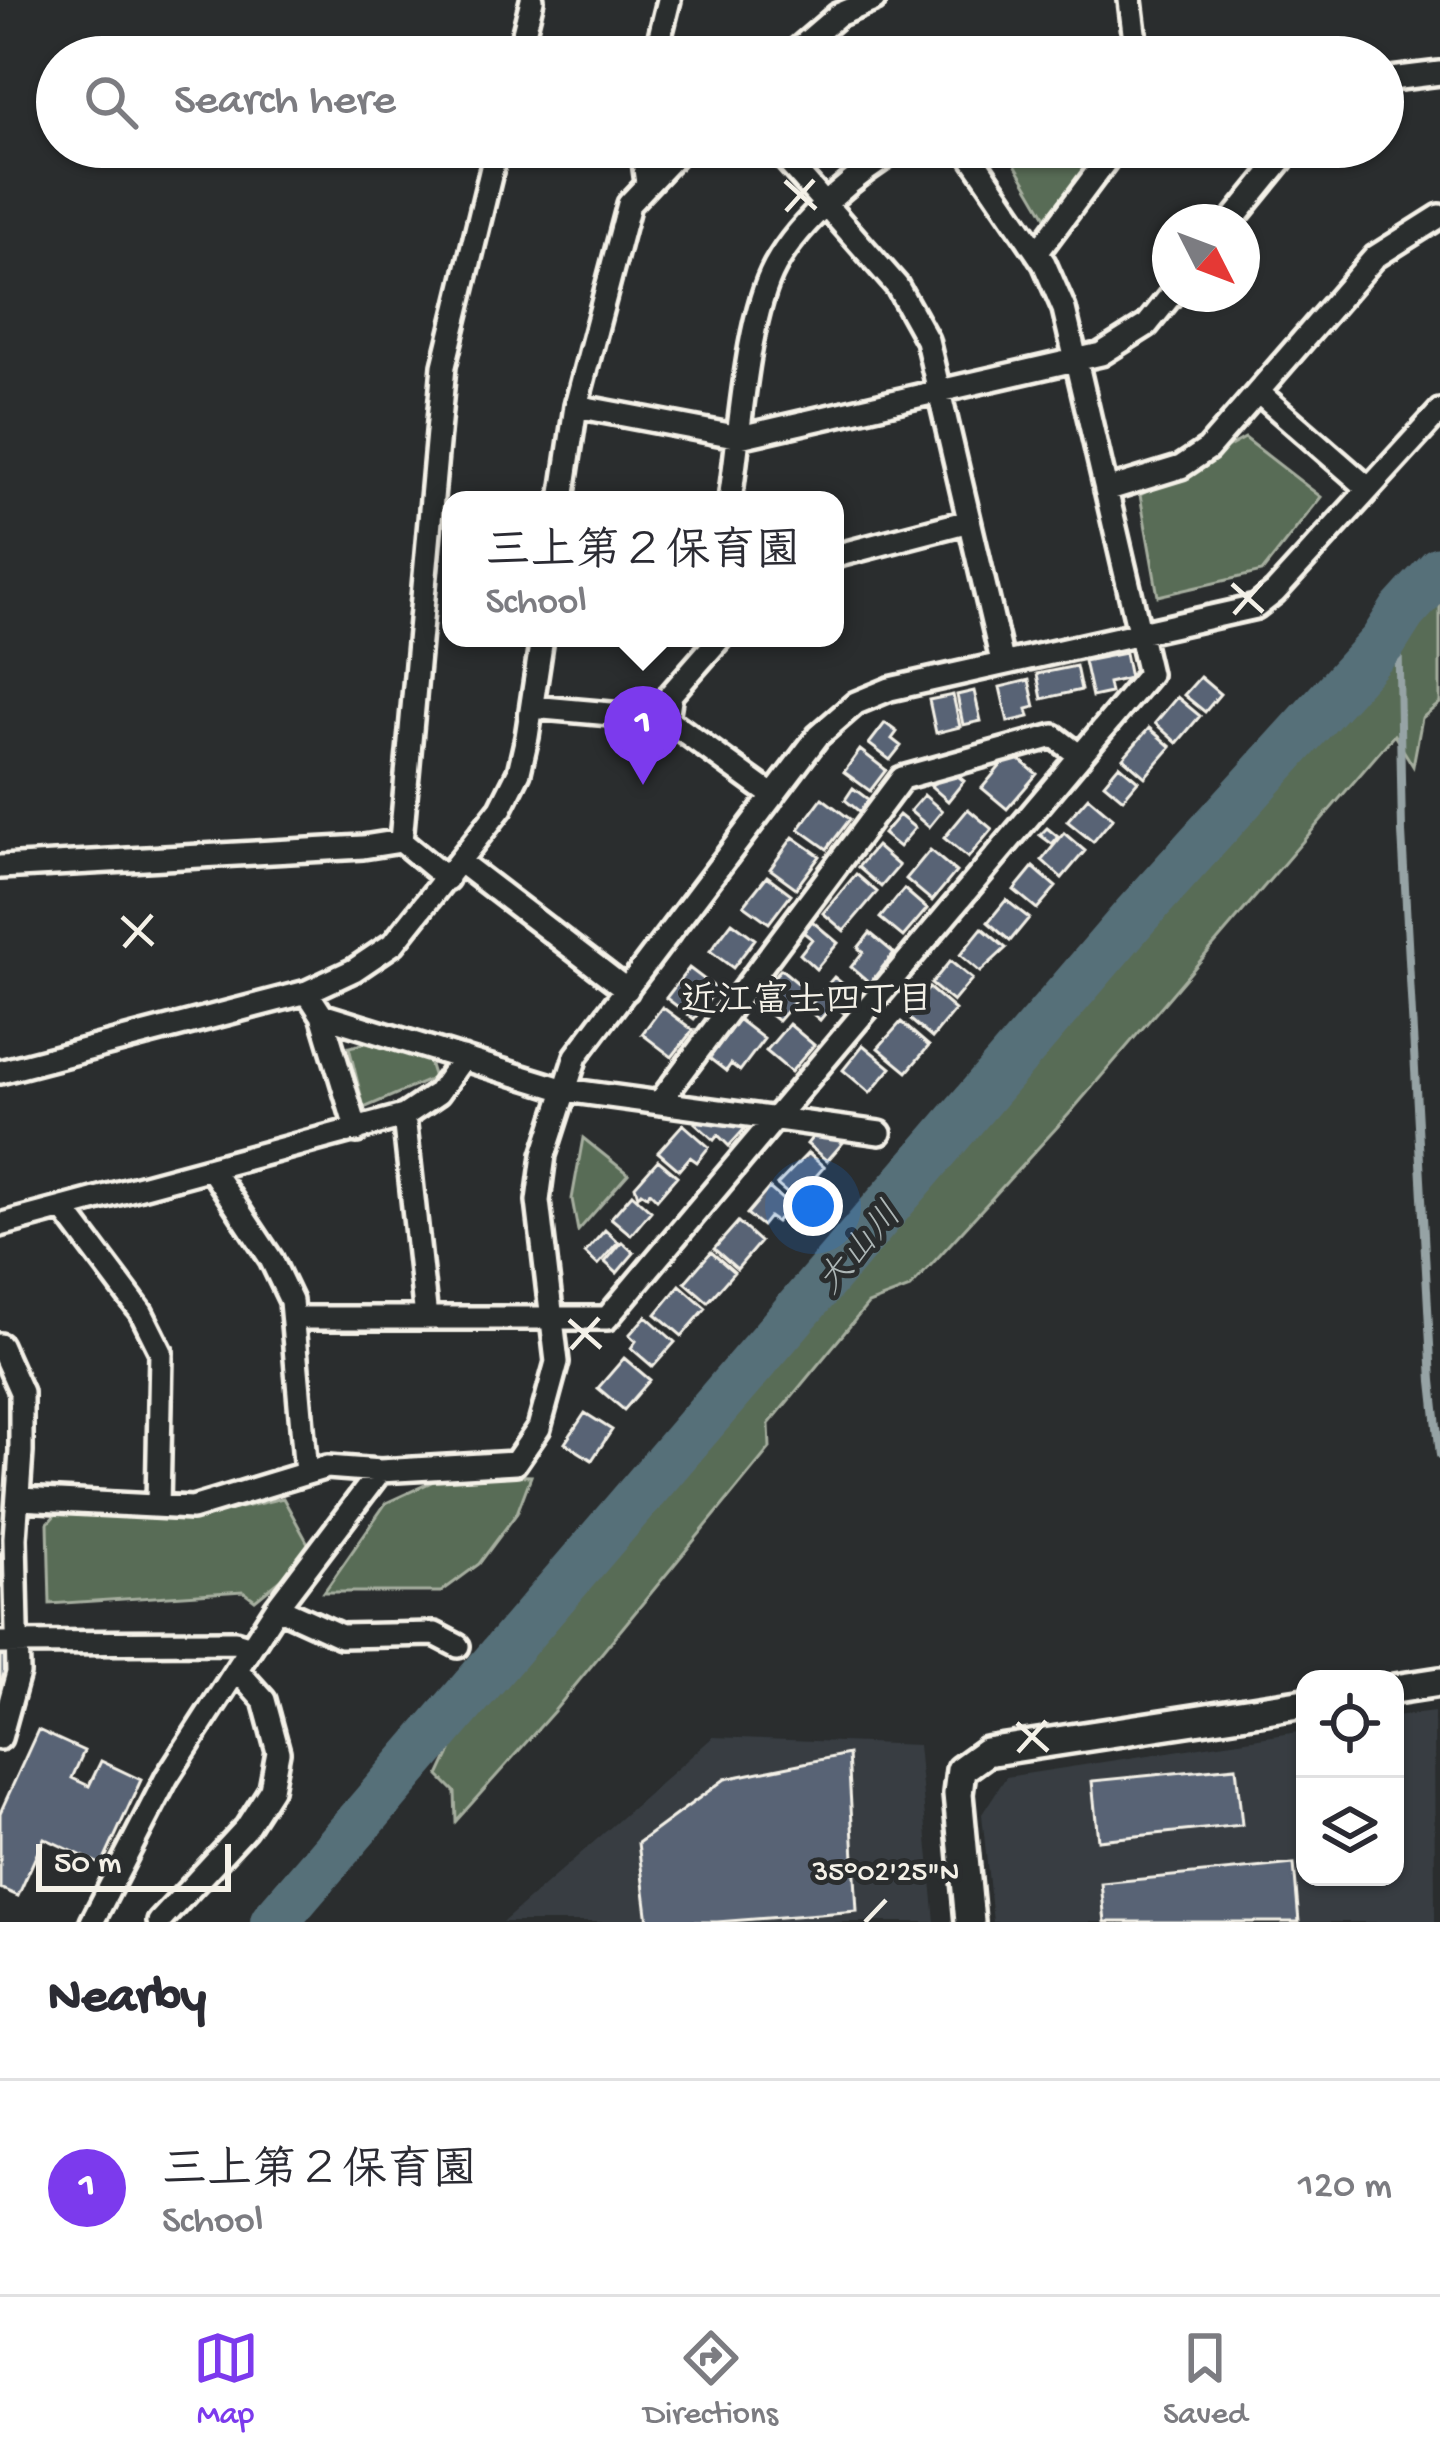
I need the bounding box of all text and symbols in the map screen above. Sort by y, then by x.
search box [36,36,1404,168]
icon: search [78,69,144,135]
text: Search here [174,76,396,129]
north arrow [1152,204,1260,312]
popup [442,491,844,647]
text: 三上第２保育園 [485,528,801,581]
text: School [485,581,587,627]
pin: 1 [604,686,682,785]
district label: 近江富士四丁目 [681,980,933,1025]
your location [783,1176,843,1236]
water label: 大山川 [810,1195,914,1305]
map controls [1296,1670,1404,1886]
button: locate [1296,1670,1404,1778]
button: layers [1296,1778,1404,1886]
scale bar [36,1838,231,1891]
text: 50 m [54,1846,121,1884]
text: 35°02'25"N [812,1857,959,1892]
text: Nearby [48,1970,206,2030]
text: 三上第２保育園 [162,2147,477,2200]
text: 1 [79,2165,95,2211]
text: 120 m [1298,2165,1392,2211]
text: School [162,2200,263,2246]
tab: Map [193,2325,259,2435]
tab: Directions [644,2325,778,2435]
tab: Saved [1163,2325,1247,2435]

